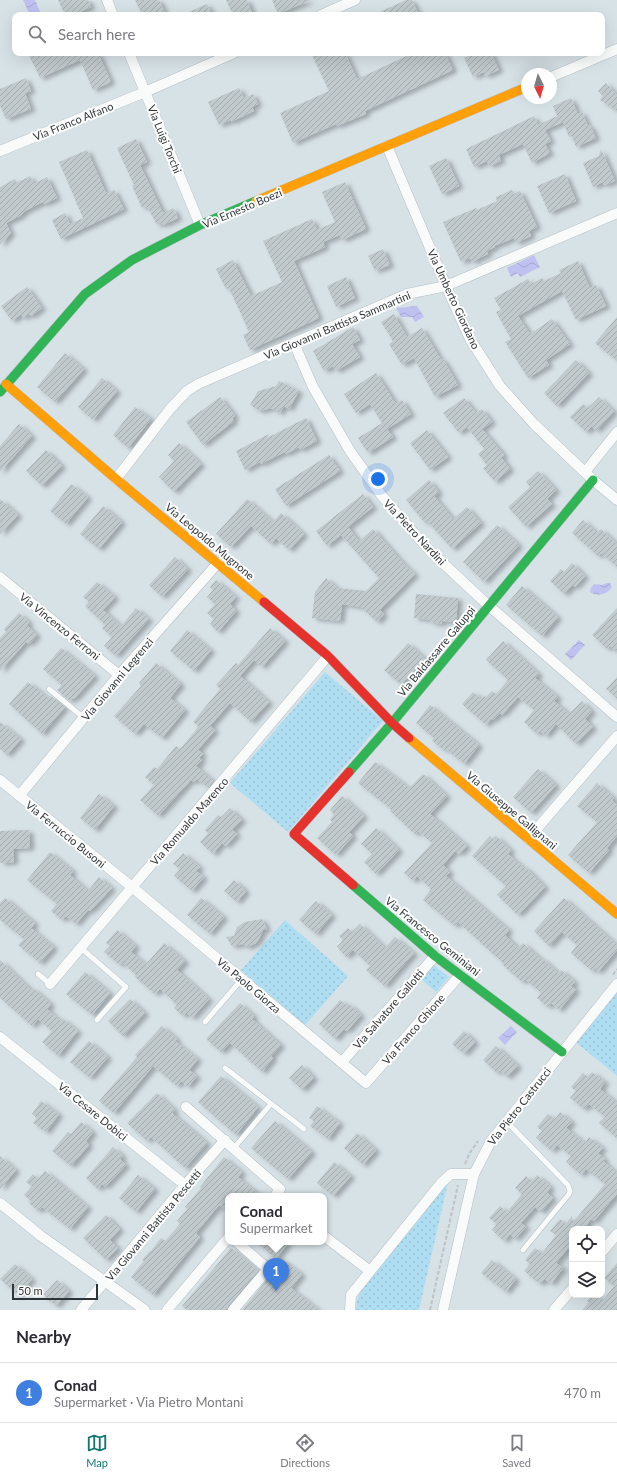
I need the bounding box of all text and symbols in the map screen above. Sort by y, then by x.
search box [12,12,605,56]
icon: search [26,23,48,45]
text: Search here [58,25,135,43]
north arrow [521,68,557,104]
street label: Via Franco Alfano [31,99,115,143]
street label: Via Luigi Torchi [145,103,185,175]
street label: Via Ernesto Boezi [200,185,284,231]
street label: Via Umberto Giordano [425,247,483,351]
street label: Via Giovanni Battista Sammartini [262,288,413,362]
your location [368,469,388,489]
street label: Via Pietro Nardini [381,496,449,568]
street label: Via Leopoldo Mugnone [163,500,257,582]
street label: Via Vincenzo Ferroni [17,590,103,663]
street label: Via Baldassarre Galuppi [394,603,478,699]
street label: Via Giovanni Legrenzi [79,635,156,723]
street label: Via Giuseppe Gallignani [464,768,560,852]
street label: Via Romualdo Marenco [147,774,231,868]
street label: Via Ferruccio Busoni [23,798,109,870]
street label: Via Francesco Geminiani [383,894,483,978]
street label: Via Paolo Giorza [214,954,284,1016]
street label: Via Salvatore Gallotti [350,967,426,1051]
street label: Via Franco Ghione [379,991,447,1067]
street label: Via Pietro Castrucci [485,1064,554,1147]
street label: Via Cesare Dobici [56,1079,130,1143]
street label: Via Giovanni Battista Pescetti [103,1167,203,1283]
popup [225,1193,327,1245]
text: Conad [240,1202,283,1220]
text: Supermarket [240,1220,312,1236]
map controls [569,1226,605,1298]
button: locate [569,1226,605,1262]
pin: 1 [263,1258,289,1291]
button: layers [569,1262,605,1298]
scale bar [12,1282,98,1301]
text: 50 m [18,1284,43,1297]
text: Nearby [16,1326,71,1347]
text: Conad [54,1376,97,1394]
text: 1 [25,1385,33,1401]
text: 470 m [564,1385,601,1401]
text: Supermarket · Via Pietro Montani [54,1394,243,1410]
tab: Map [86,1432,108,1469]
tab: Directions [280,1432,330,1469]
tab: Saved [502,1432,531,1469]

